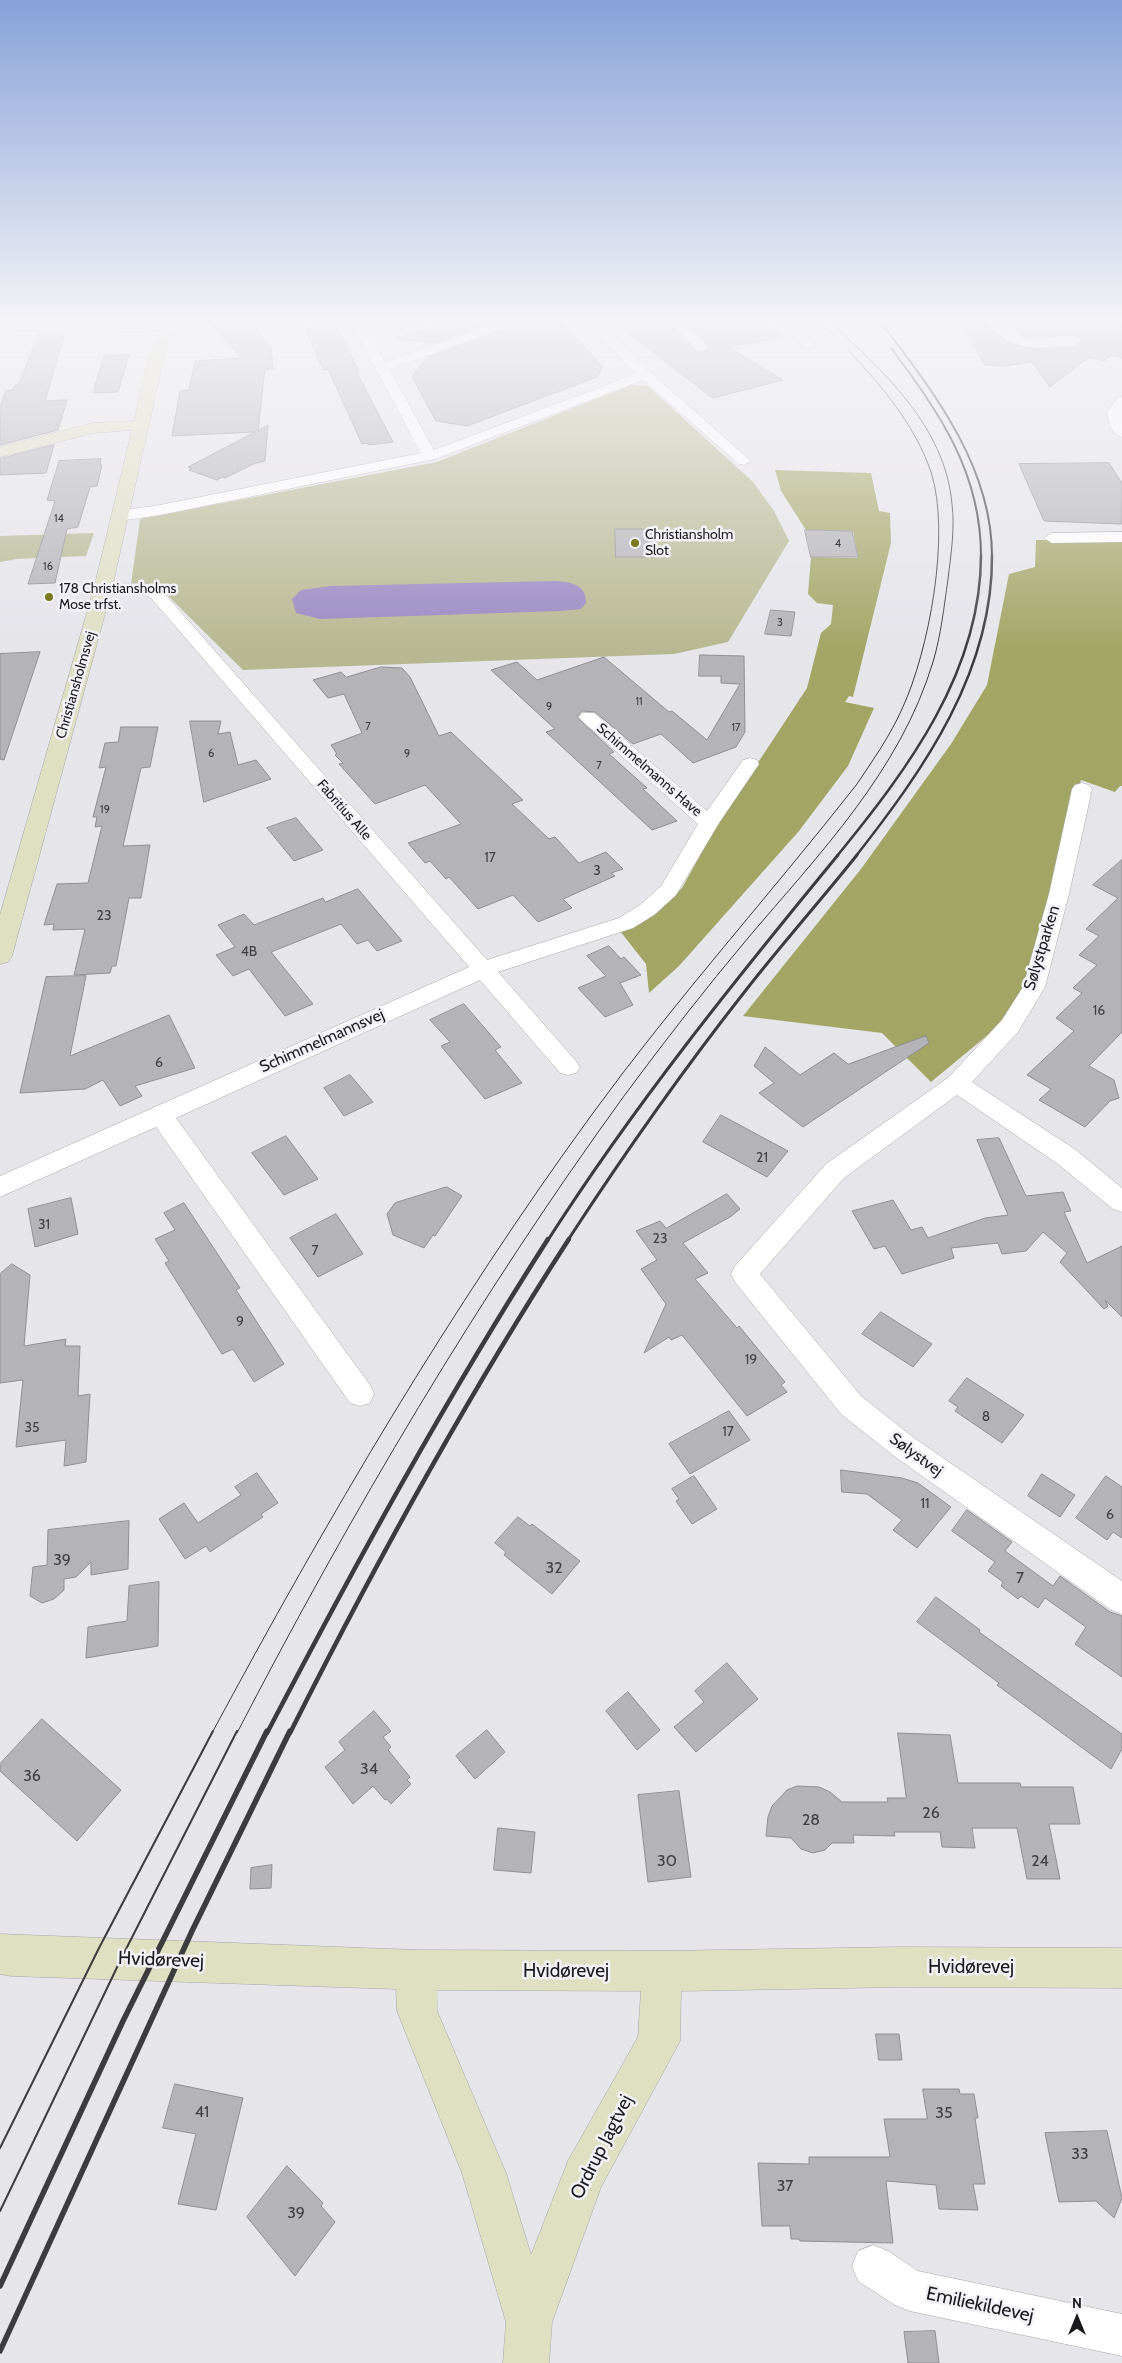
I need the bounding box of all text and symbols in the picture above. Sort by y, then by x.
house number: 14 [54,512,64,526]
place label: Christiansholm Slot [645,527,733,560]
marker: Christiansholm Slot [629,537,641,549]
house number: 4 [835,537,841,551]
house number: 16 [43,560,53,574]
place label: 178 Christiansholms Mose trfst. [59,581,176,614]
marker: 178 Christiansholms Mose trfst. [43,591,55,603]
house number: 3 [777,616,783,630]
street label: Christiansholmsvej [53,629,99,741]
house number: 11 [635,695,643,709]
house number: 9 [546,700,552,714]
house number: 7 [365,720,371,734]
street label: Schimmelmanns Have [593,720,705,820]
house number: 17 [731,721,741,735]
house number: 6 [208,747,214,761]
house number: 9 [404,747,410,761]
house number: 7 [596,759,602,773]
street label: Fabritius Alle [313,776,375,844]
house number: 19 [100,803,110,817]
house number: 17 [484,850,496,866]
house number: 3 [593,863,601,879]
street label: Sølystparken [1020,903,1064,993]
house number: 23 [97,908,111,924]
house number: 4B [241,944,257,960]
house number: 16 [1093,1003,1105,1019]
street label: Schimmelmannsvej [257,1005,387,1077]
house number: 6 [155,1055,163,1071]
house number: 21 [756,1150,768,1166]
house number: 31 [38,1217,50,1233]
house number: 23 [653,1231,667,1247]
house number: 7 [311,1243,319,1259]
house number: 9 [236,1314,244,1330]
house number: 19 [745,1352,757,1368]
house number: 8 [982,1409,990,1425]
house number: 35 [24,1420,40,1436]
house number: 17 [722,1424,734,1440]
street label: Sølystvej [886,1429,946,1481]
house number: 11 [920,1496,930,1512]
house number: 6 [1106,1507,1114,1523]
house number: 39 [53,1550,71,1570]
house number: 32 [545,1558,563,1578]
house number: 7 [1016,1568,1024,1588]
house number: 34 [360,1759,378,1779]
house number: 36 [23,1766,41,1786]
house number: 26 [922,1803,940,1823]
house number: 28 [802,1810,820,1830]
house number: 30 [657,1851,677,1871]
house number: 24 [1031,1851,1049,1871]
street label: Hvidørevej [118,1947,204,1973]
street label: Hvidørevej [928,1956,1014,1978]
street label: Hvidørevej [523,1960,609,1982]
street label: Ordrup Jagtvej [566,2091,638,2203]
house number: 41 [195,2102,209,2122]
house number: 35 [935,2103,953,2123]
house number: 33 [1071,2144,1089,2164]
house number: 37 [777,2176,793,2196]
house number: 39 [287,2203,305,2223]
street label: Emiliekildevej [924,2282,1036,2328]
north arrow [1052,2293,1102,2343]
text: N [1072,2294,1082,2312]

